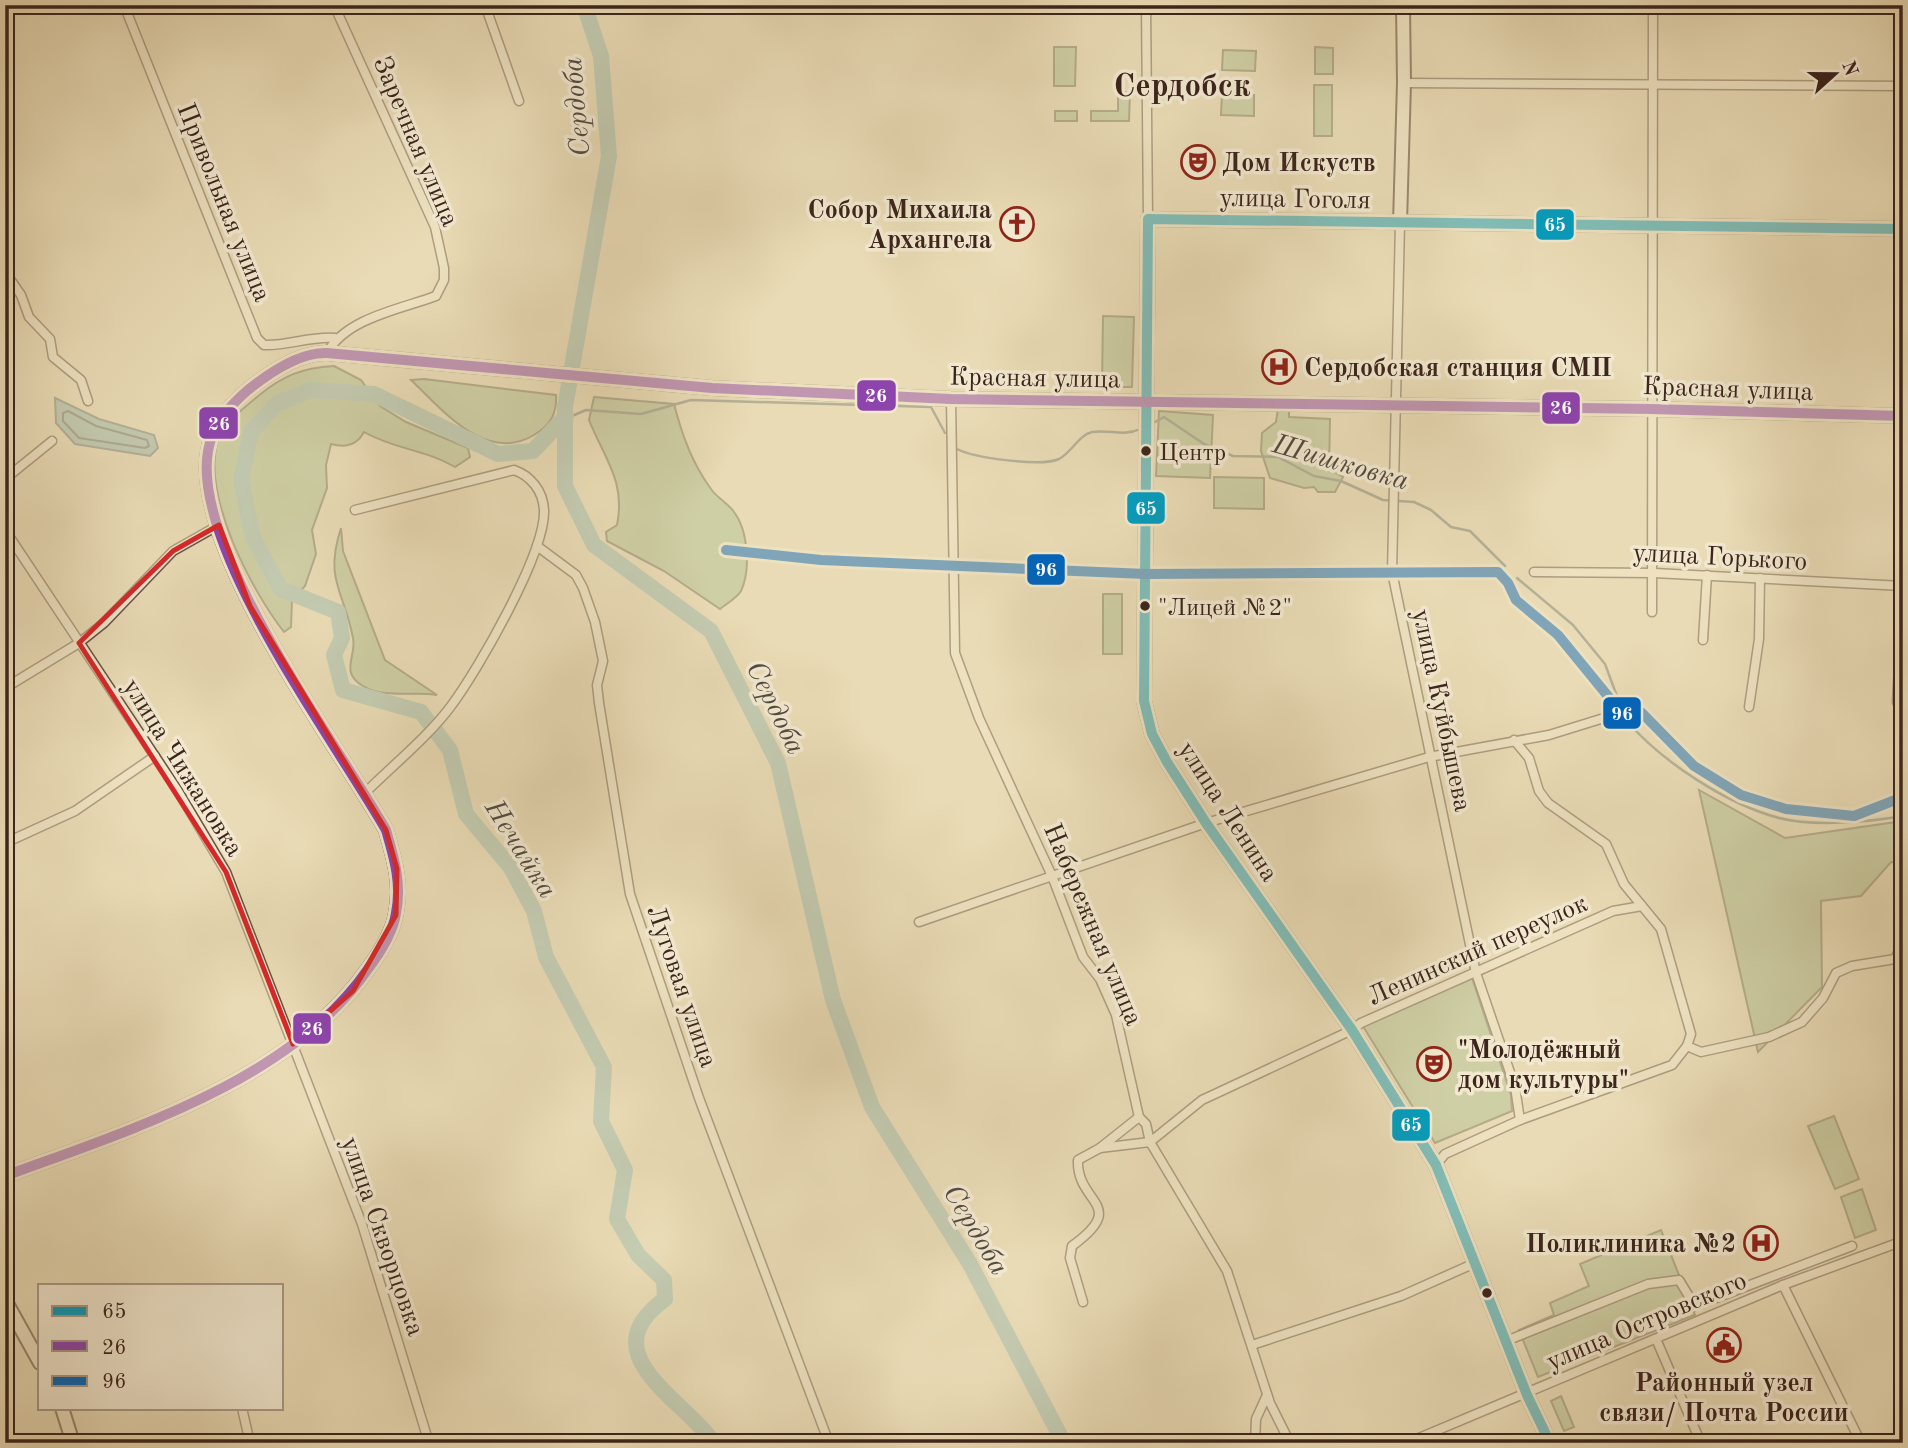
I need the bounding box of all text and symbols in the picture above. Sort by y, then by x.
north arrow [1800,38,1870,108]
street label: Заречная улица [368,53,463,231]
water label: Сердоба [560,56,596,158]
text: N [1837,59,1860,79]
district label: Сердобск [1113,71,1251,104]
street label: Привольная улица [171,100,275,306]
theatre icon: Дом Искуств [1179,143,1217,181]
place label: Дом Искуств [1222,151,1376,177]
street label: улица Гоголя [1219,186,1371,214]
place label: Собор Михаила Архангела [808,198,992,254]
church icon: Собор Михаила Архангела [998,205,1036,243]
line badge: 65 [1535,208,1575,241]
text: 65 [1544,217,1566,236]
hospital icon: Сердобская станция СМП [1260,348,1298,386]
place label: Сердобская станция СМП [1304,356,1612,382]
street label: Красная улица [949,365,1121,393]
street label: Красная улица [1642,374,1814,406]
line badge: 26 [856,379,897,412]
text: 26 [865,388,887,407]
line badge: 26 [1541,391,1581,425]
text: 26 [1550,400,1572,419]
line badge: 26 [198,406,239,440]
text: 26 [208,416,230,435]
water label: Шишковка [1268,431,1411,497]
place label: Центр [1159,442,1226,466]
marker: Центр [1139,444,1153,458]
line badge: 65 [1126,491,1166,525]
text: 65 [1135,501,1157,520]
street label: улица Горького [1632,540,1808,576]
line badge: 96 [1026,553,1066,586]
text: 96 [1035,562,1057,581]
place label: "Лицей №2" [1158,597,1292,621]
marker: "Лицей №2" [1138,599,1152,613]
street label: улица Куйбышева [1407,607,1475,814]
water label: Сердоба [740,657,809,759]
street label: улица Чижановка [117,675,247,862]
line badge: 96 [1602,696,1642,730]
text: 96 [1611,706,1633,725]
street label: улица Ленина [1172,737,1282,887]
water label: Нечайка [478,794,561,904]
street label: Набережная улица [1038,820,1147,1030]
street label: Ленинский переулок [1364,891,1592,1011]
street label: Луговая улица [641,902,721,1071]
line badge: 26 [292,1012,332,1045]
text: 26 [301,1021,323,1040]
place label: "Молодёжный дом культуры" [1458,1038,1629,1094]
theatre icon: "Молодёжный дом культуры" [1415,1045,1453,1083]
line badge: 65 [1391,1108,1431,1142]
text: 65 [1400,1117,1422,1136]
street label: улица Скворцовка [336,1134,428,1340]
water label: Сердоба [937,1180,1012,1281]
hospital icon: Поликлиника №2 [1742,1224,1780,1262]
place label: Поликлиника №2 [1525,1232,1736,1258]
street label: улица Островского [1543,1268,1751,1376]
legend [38,1284,284,1410]
unlabelled marker [1480,1286,1494,1300]
text: 65 [102,1302,126,1323]
public building icon: Районный узел связи/ Почта России [1705,1326,1743,1364]
text: 26 [102,1338,126,1359]
place label: Районный узел связи/ Почта России [1599,1371,1849,1427]
text: 96 [102,1372,126,1393]

